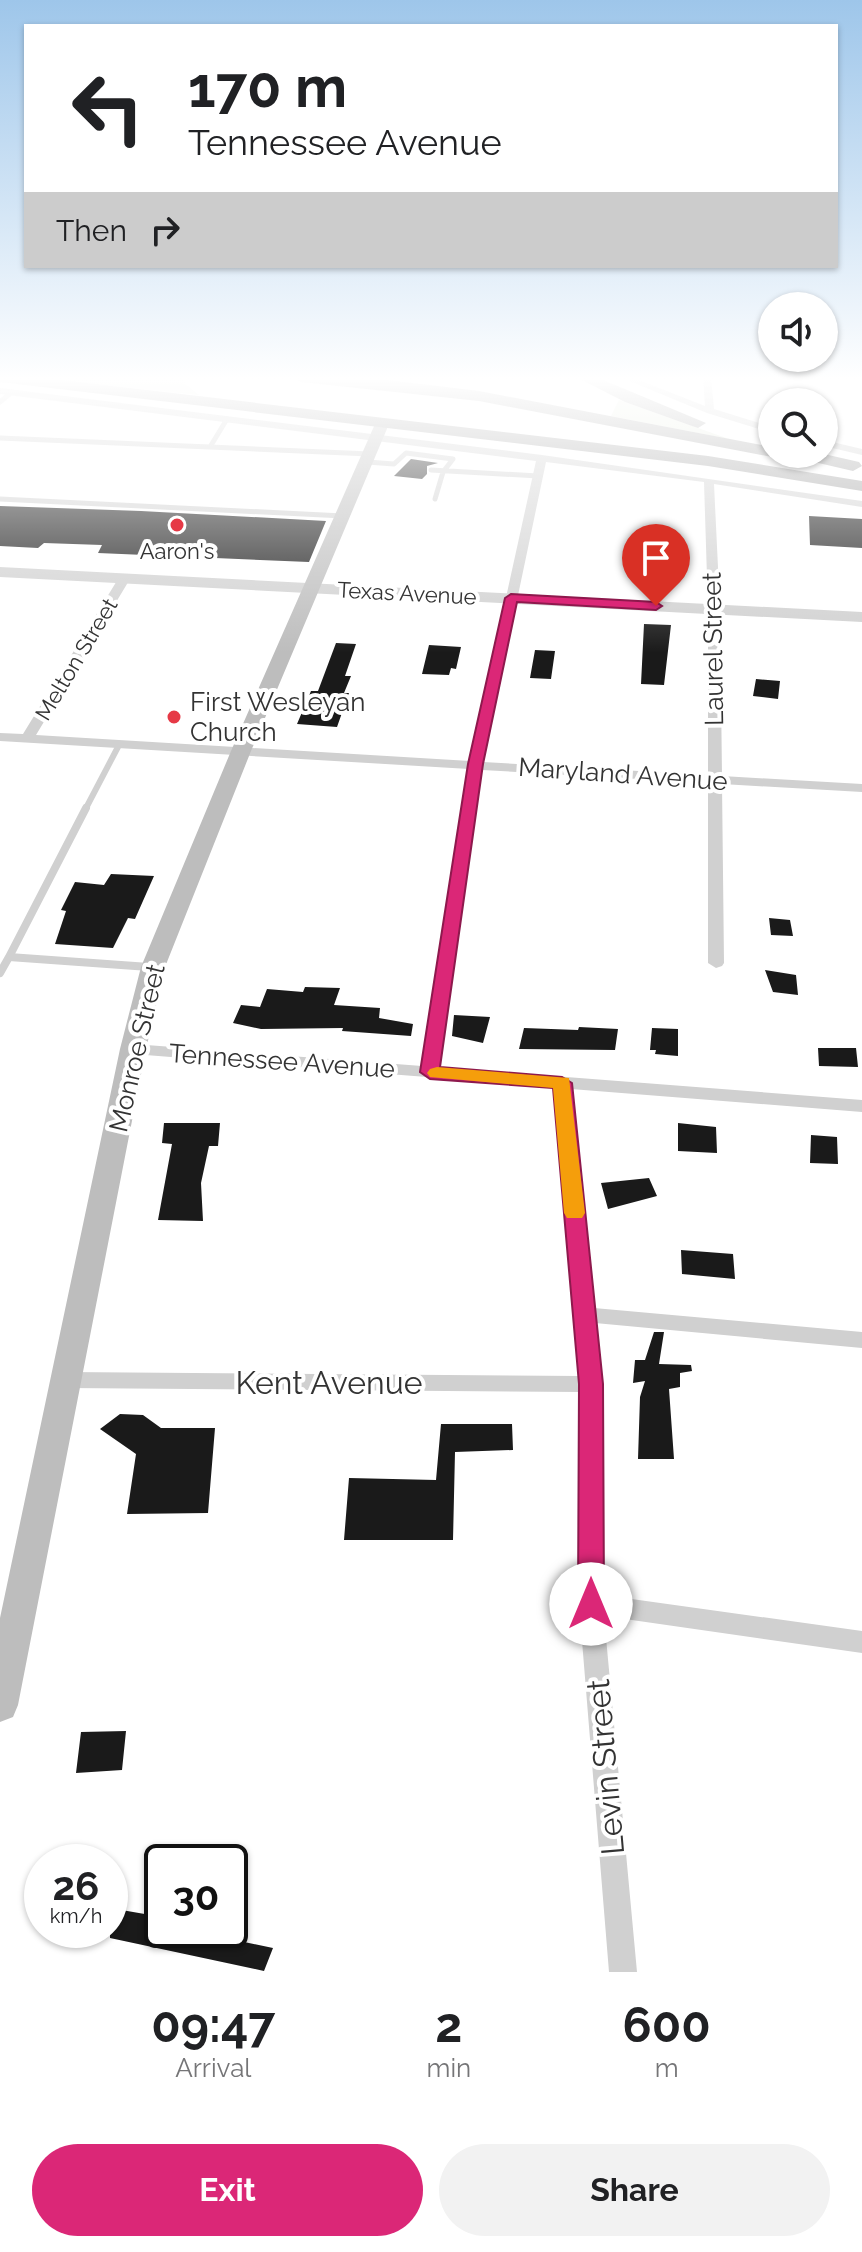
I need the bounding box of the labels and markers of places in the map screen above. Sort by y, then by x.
marker: Aaron's [168,516,186,534]
pin [622,524,690,606]
place label: Aaron's [140,538,214,564]
place label: First Wesleyan Church [190,687,365,747]
marker: First Wesleyan Church [165,708,183,726]

